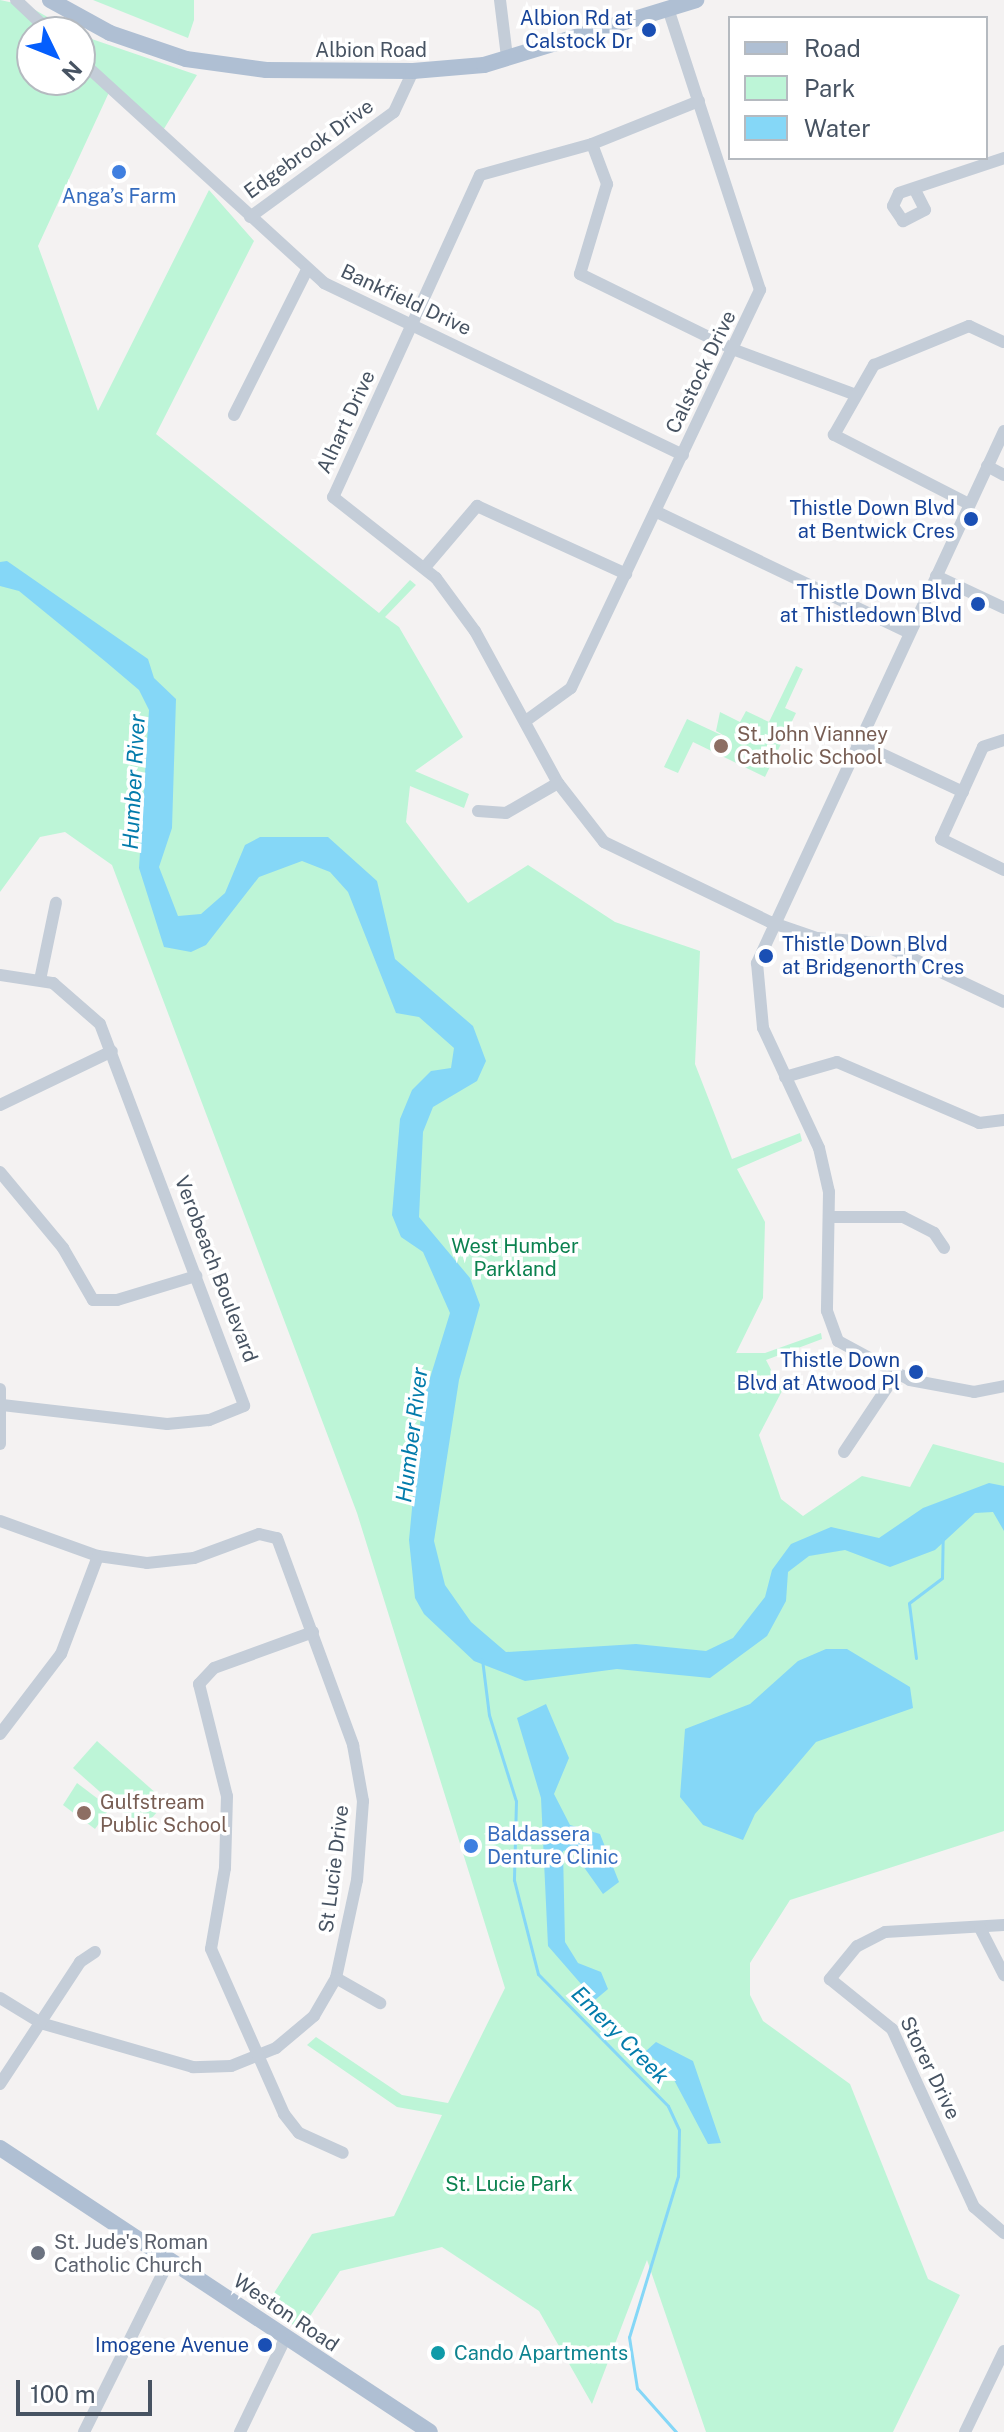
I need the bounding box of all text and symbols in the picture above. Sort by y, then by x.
place label: Albion Rd at Calstock Dr [520,6,633,53]
north arrow [16,16,96,96]
legend [728,16,988,160]
marker: Albion Rd at Calstock Dr [640,21,658,39]
text: Road [804,34,861,62]
street label: Albion Road [315,38,427,62]
text: N [57,56,87,86]
text: Park [804,74,855,102]
street label: Edgebrook Drive [240,94,378,204]
text: Water [804,114,871,142]
marker: Anga’s Farm [110,163,128,181]
place label: Anga’s Farm [62,184,176,208]
street label: Bankfield Drive [337,259,475,341]
street label: Calstock Drive [661,307,741,437]
street label: Alhart Drive [312,367,380,477]
place label: Thistle Down Blvd at Bentwick Cres [789,496,955,543]
marker: Thistle Down Blvd at Bentwick Cres [962,510,980,528]
place label: Thistle Down Blvd at Thistledown Blvd [780,580,962,627]
marker: Thistle Down Blvd at Thistledown Blvd [969,595,987,613]
water label: Humber River [117,714,151,850]
place label: St. John Vianney Catholic School [737,722,889,769]
marker: St. John Vianney Catholic School [712,737,730,755]
place label: Thistle Down Blvd at Bridgenorth Cres [782,932,964,979]
marker: Thistle Down Blvd at Bridgenorth Cres [757,947,775,965]
street label: Verobeach Boulevard [169,1172,263,1366]
park label: West Humber Parkland [451,1234,579,1281]
place label: Thistle Down Blvd at Atwood Pl [737,1348,900,1395]
marker: Thistle Down Blvd at Atwood Pl [907,1363,925,1381]
water label: Humber River [391,1366,433,1504]
place label: Gulfstream Public School [100,1790,227,1837]
marker: Gulfstream Public School [75,1804,93,1822]
street label: St Lucie Drive [314,1804,354,1934]
place label: Baldassera Denture Clinic [487,1822,619,1869]
marker: Baldassera Denture Clinic [462,1837,480,1855]
water label: Emery Creek [566,1981,674,2089]
street label: Storer Drive [895,2013,965,2123]
park label: St. Lucie Park [445,2172,573,2196]
place label: St. Jude's Roman Catholic Church [54,2230,208,2277]
marker: St. Jude's Roman Catholic Church [29,2244,47,2262]
street label: Weston Road [229,2269,343,2357]
place label: Imogene Avenue [95,2333,249,2357]
marker: Imogene Avenue [256,2336,274,2354]
place label: Cando Apartments [454,2341,628,2365]
marker: Cando Apartments [429,2344,447,2362]
scale bar [20,2364,156,2414]
text: 100 m [30,2380,96,2408]

